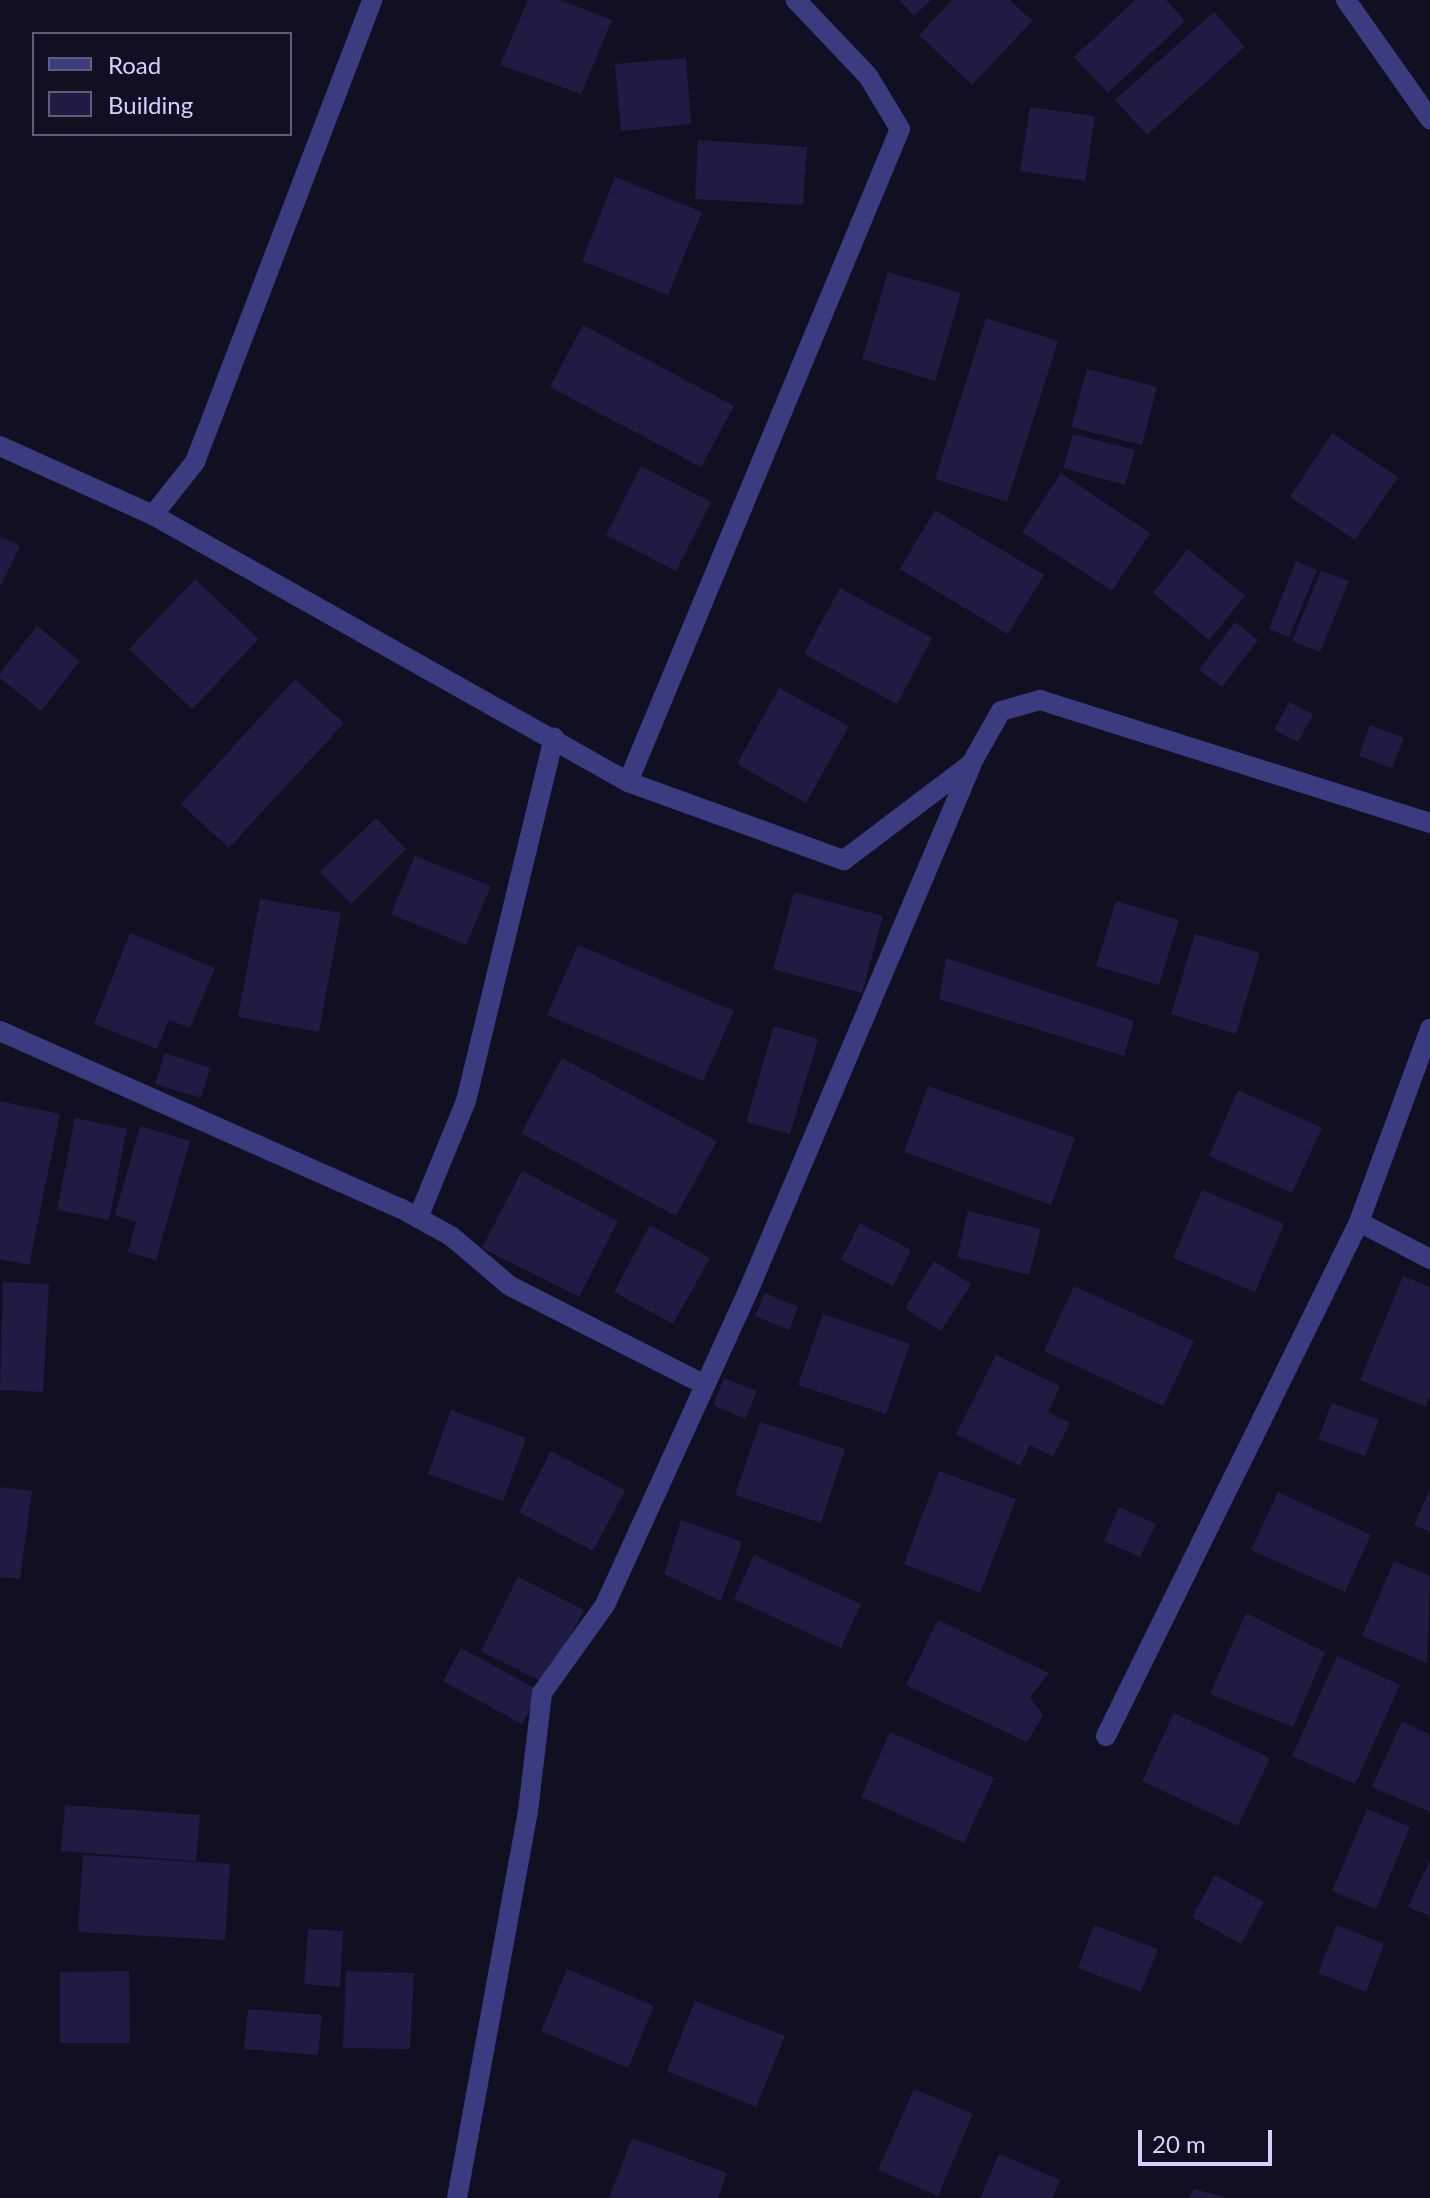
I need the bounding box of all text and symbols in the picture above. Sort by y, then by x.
legend [32,32,292,136]
text: Road [108,50,161,79]
text: Building [108,90,193,119]
scale bar [1142,2114,1276,2164]
text: 20 m [1152,2129,1206,2158]

